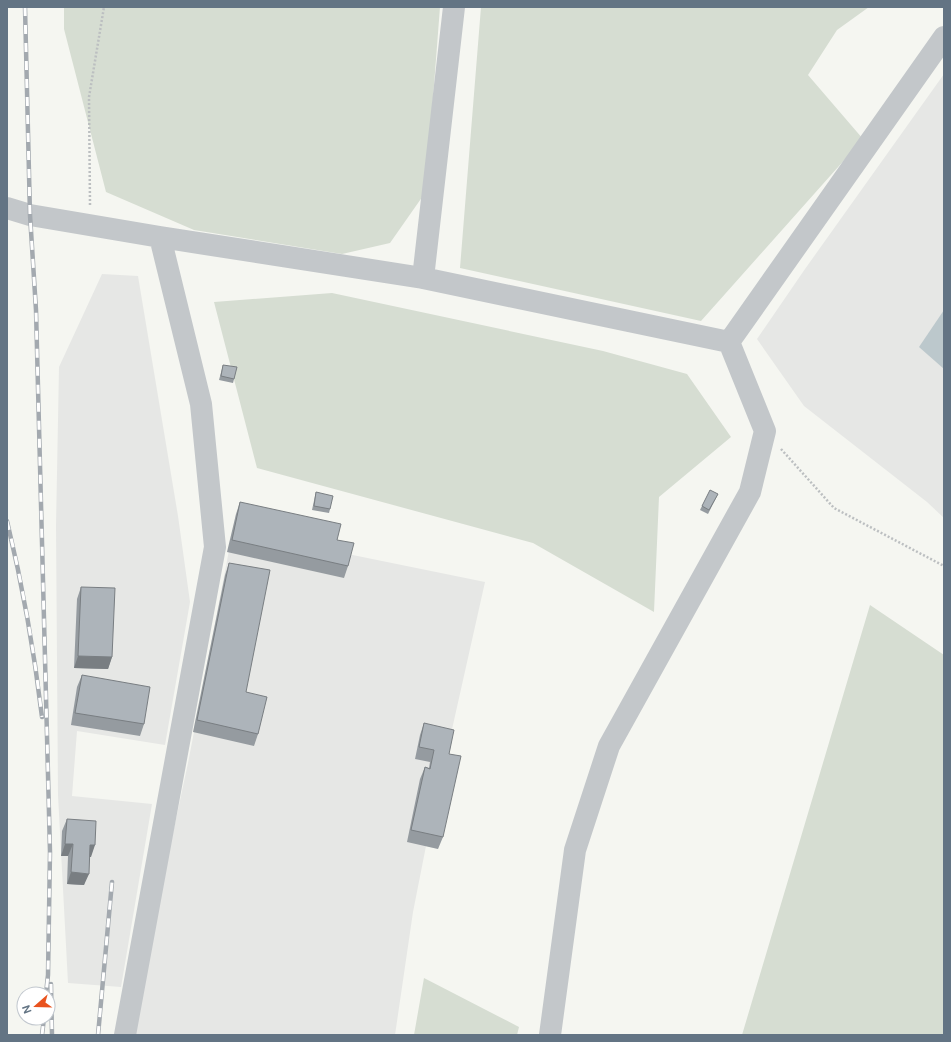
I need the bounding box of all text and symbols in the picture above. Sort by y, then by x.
north arrow [16,986,56,1026]
text: N [19,1003,35,1016]

